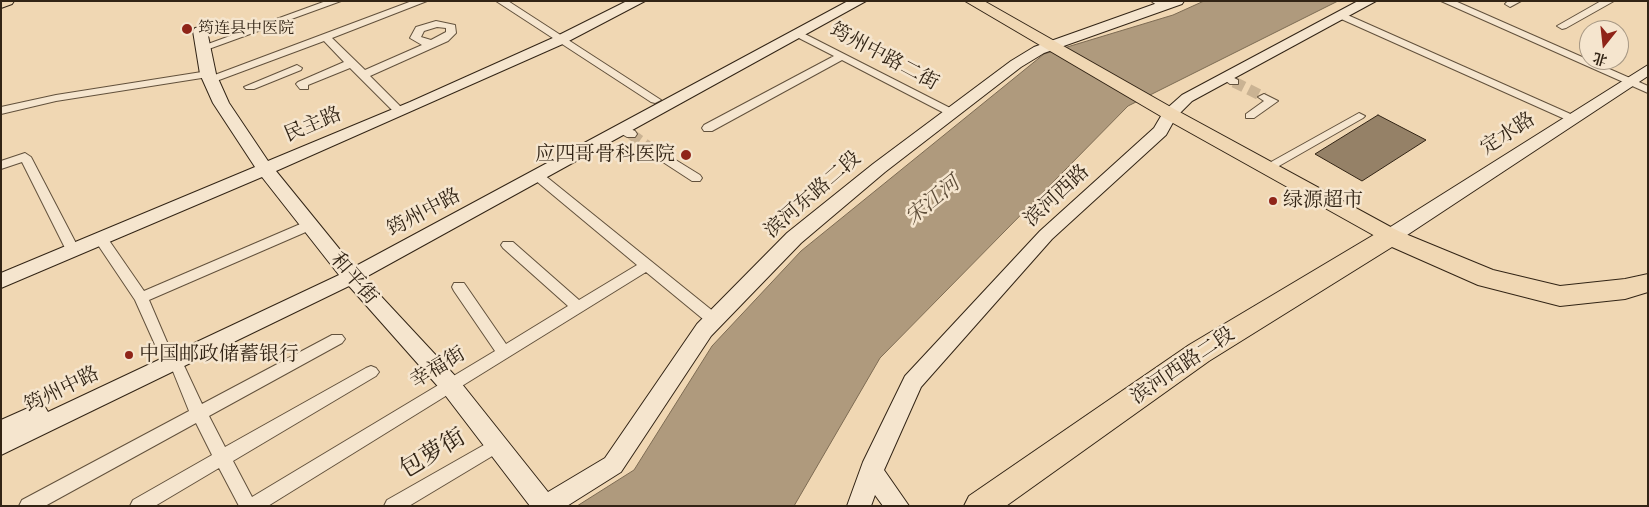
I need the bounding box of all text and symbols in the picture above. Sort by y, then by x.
street label: 筠州中路二街 [825,18,943,96]
place label: 筠连县中医院 [198,19,294,39]
north arrow [1579,20,1629,70]
marker: 筠连县中医院 [180,22,194,36]
text: 北 [1591,50,1609,67]
street label: 民主路 [281,102,345,148]
street label: 定水路 [1476,108,1540,160]
place label: 应四哥骨科医院 [535,143,675,167]
street label: 滨河东路二段 [760,147,866,243]
marker: 应四哥骨科医院 [679,148,693,162]
street label: 滨河西路 [1020,160,1094,232]
water label: 宋江河 [901,171,965,231]
street label: 筠州中路 [383,184,465,242]
place label: 绿源超市 [1283,189,1363,213]
marker: 绿源超市 [1267,195,1279,207]
street label: 和平街 [325,248,383,310]
street label: 滨河西路二段 [1127,323,1239,409]
street label: 幸福街 [406,342,470,394]
place label: 中国邮政储蓄银行 [139,343,299,367]
marker: 中国邮政储蓄银行 [123,349,135,361]
street label: 筠州中路 [21,362,103,418]
street label: 包萝街 [395,423,471,485]

